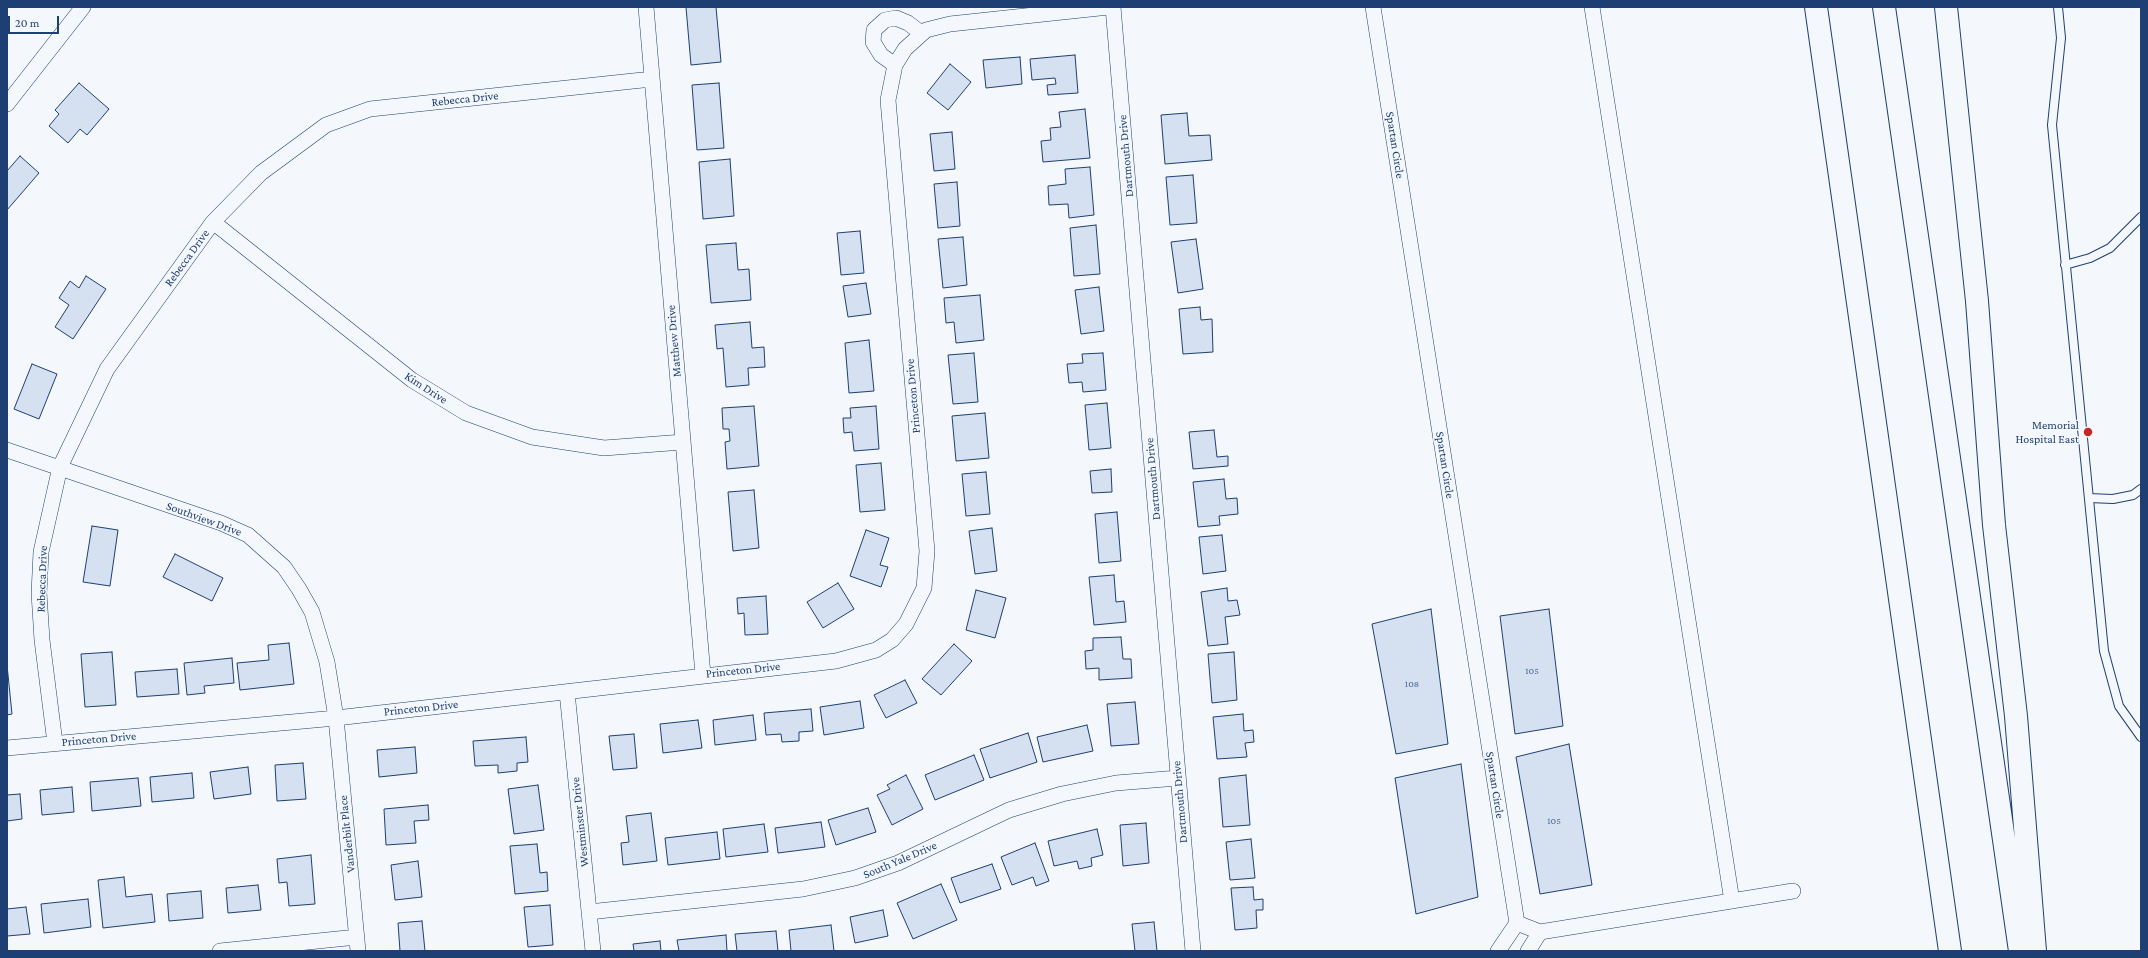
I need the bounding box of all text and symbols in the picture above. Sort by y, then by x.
scale bar [10,8,61,34]
text: 20 m [15,16,39,30]
street label: Rebecca Drive [431,88,499,110]
street label: Spartan Circle [1383,111,1407,179]
street label: Dartmouth Drive [1115,114,1137,198]
street label: Rebecca Drive [161,227,213,289]
street label: Matthew Drive [664,304,684,378]
street label: Princeton Drive [903,358,923,434]
street label: Kim Drive [402,369,450,407]
place label: Memorial Hospital East [2015,418,2079,446]
marker: Memorial Hospital East [2082,426,2094,438]
street label: Spartan Circle [1433,431,1457,499]
street label: Dartmouth Drive [1142,437,1164,521]
street label: Southview Drive [164,499,244,539]
street label: Rebecca Drive [34,545,50,613]
street label: Princeton Drive [705,659,781,681]
house number: 105 [1525,665,1539,677]
house number: 108 [1405,678,1419,690]
street label: Princeton Drive [383,697,459,719]
street label: Princeton Drive [61,729,137,749]
street label: Spartan Circle [1483,751,1507,819]
street label: Dartmouth Drive [1169,760,1191,844]
street label: Westminster Drive [568,776,592,868]
street label: Vanderbilt Place [336,795,358,873]
house number: 105 [1547,815,1561,827]
street label: South Yale Drive [861,838,939,882]

